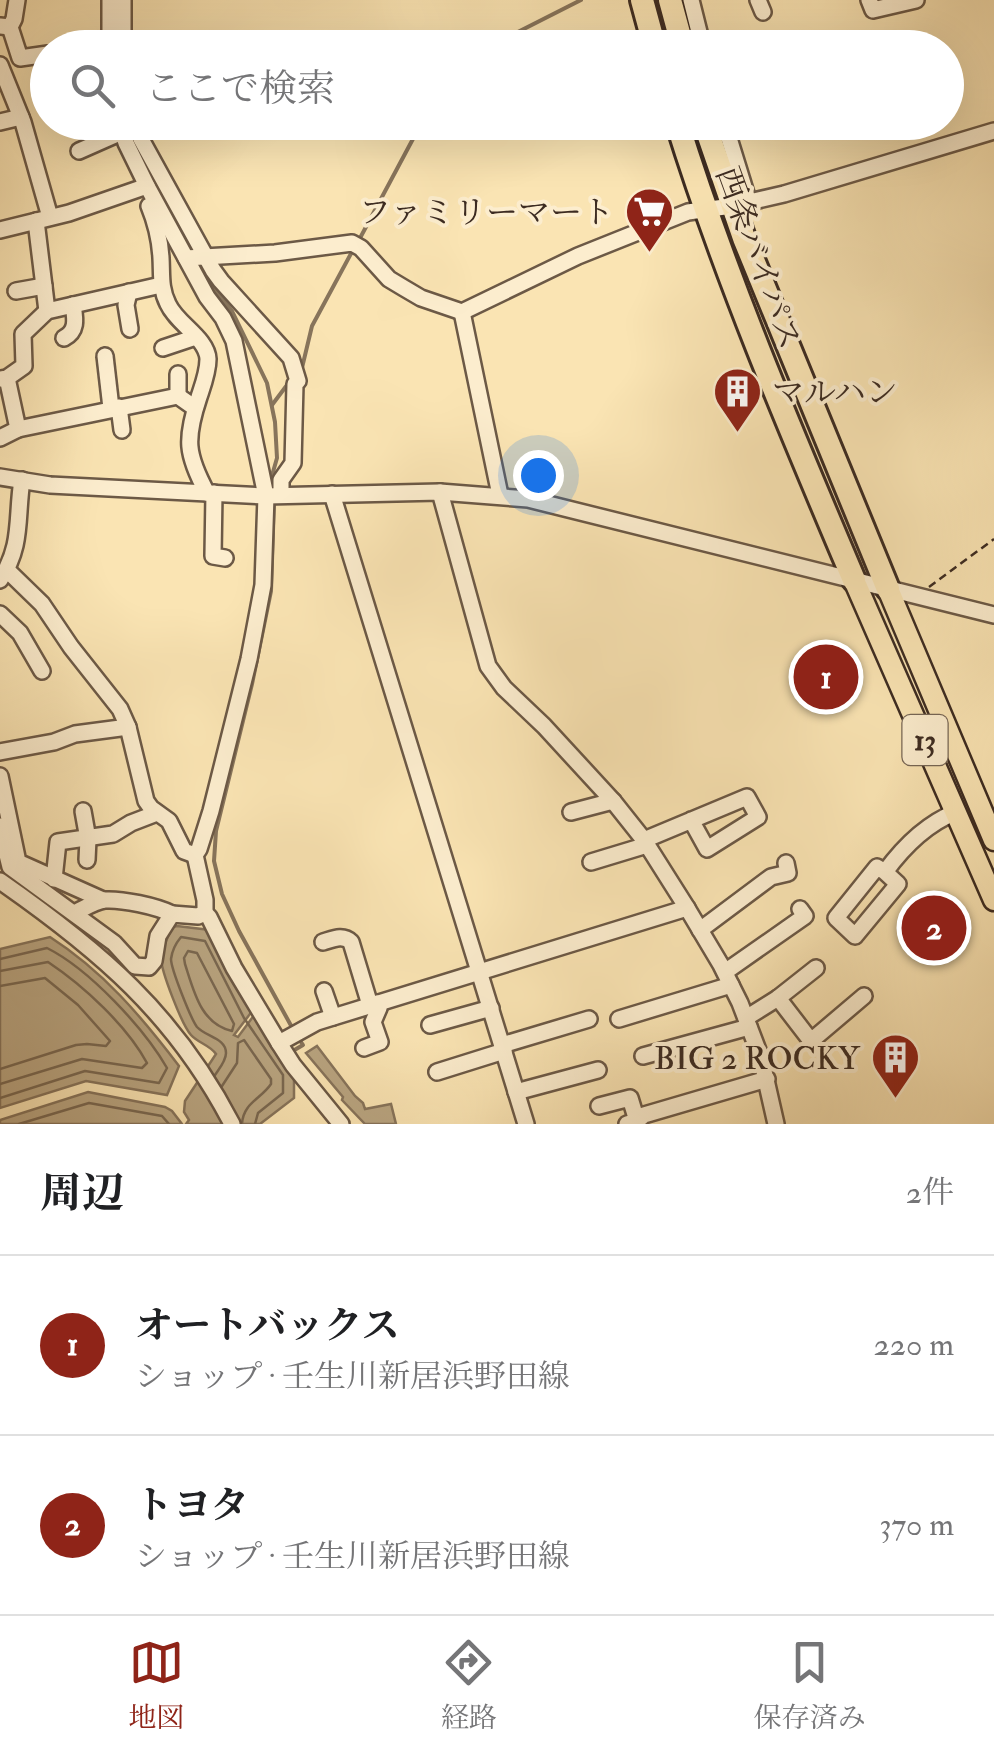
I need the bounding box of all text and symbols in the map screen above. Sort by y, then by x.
search box [30,30,964,140]
icon: search [65,58,120,113]
text: ここで検索 [145,65,335,113]
street label: 西条バイパス [707,162,810,355]
supermarket icon: ファミリーマート [623,186,675,254]
place label: ファミリーマート [359,193,614,233]
building icon: マルハン [711,366,763,434]
place label: マルハン [772,373,898,413]
your location [513,450,564,501]
pin: 1 [794,640,858,714]
road number: 13 [902,715,948,765]
pin: 2 [902,890,966,966]
building icon: BIG 2 ROCKY [869,1032,921,1100]
place label: BIG 2 ROCKY [654,1039,861,1079]
text: 周辺 [40,1168,124,1220]
text: 2件 [906,1173,954,1213]
text: オートバックス [135,1302,400,1350]
text: 1 [67,1325,78,1365]
text: 220 m [874,1325,954,1365]
text: ショップ · 壬生川新居浜野田線 [135,1357,570,1397]
text: トヨタ [135,1482,249,1530]
text: 2 [64,1505,81,1545]
text: 370 m [879,1505,954,1545]
text: ショップ · 壬生川新居浜野田線 [135,1537,570,1577]
tab: 地図 [128,1635,184,1736]
tab: 経路 [441,1635,497,1736]
tab: 保存済み [754,1635,866,1736]

